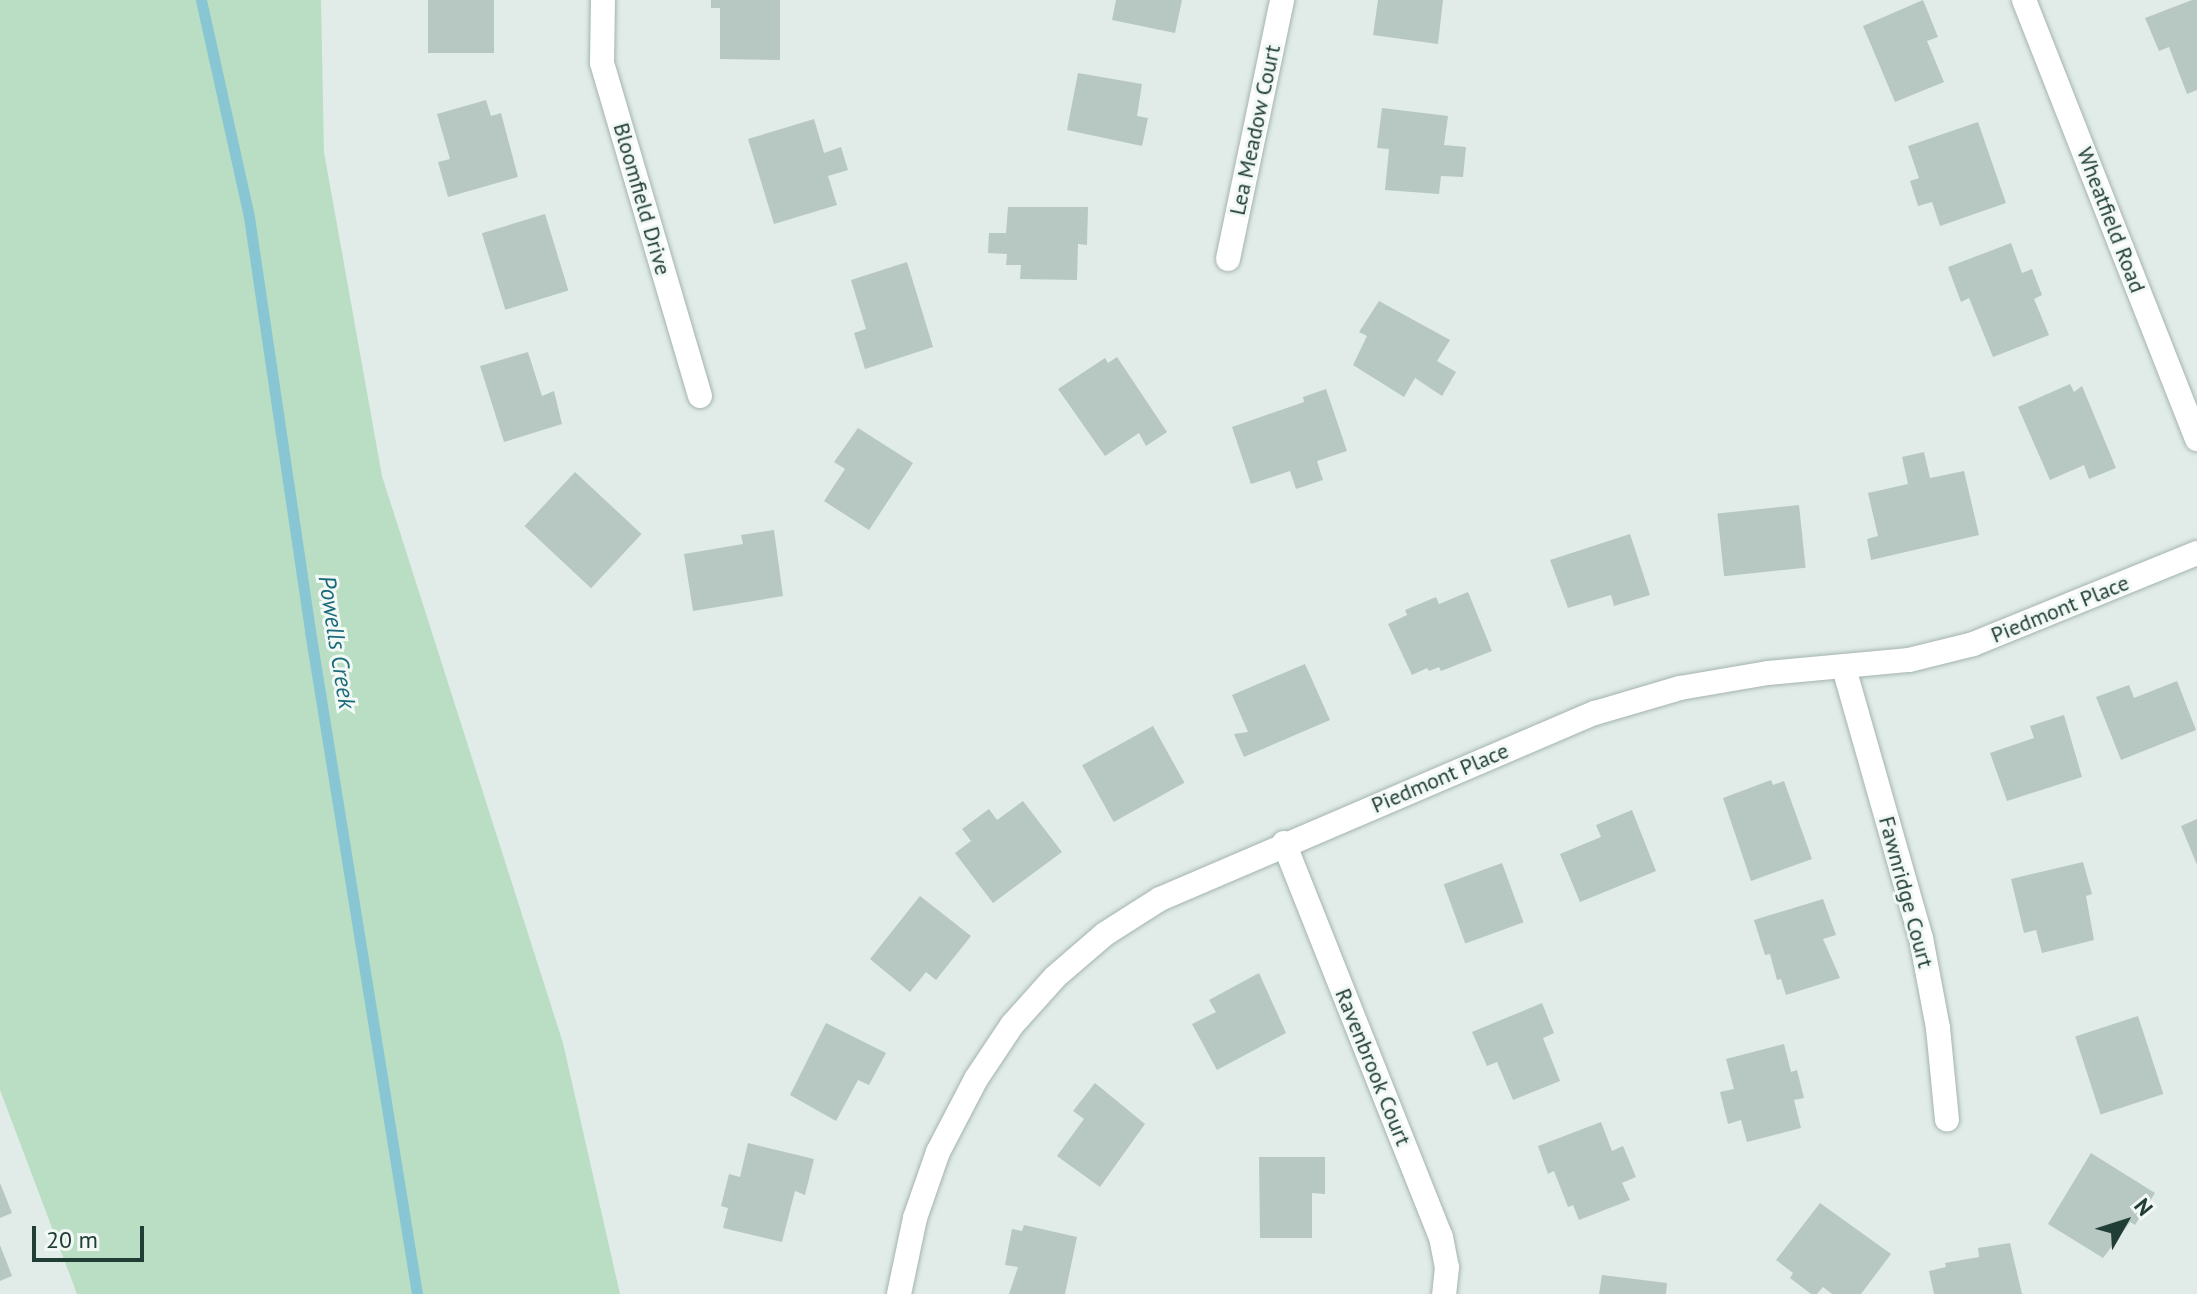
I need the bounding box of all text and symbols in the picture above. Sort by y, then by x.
street label: Lea Meadow Court [1224,42,1286,218]
street label: Bloomfield Drive [608,120,676,278]
street label: Wheatfield Road [2071,144,2151,296]
street label: Piedmont Place [1987,569,2133,649]
water label: Powells Creek [312,573,362,711]
street label: Piedmont Place [1367,737,1513,819]
street label: Fawnridge Court [1873,813,1939,971]
street label: Ravenbrook Court [1329,984,1417,1150]
north arrow [2085,1182,2165,1262]
text: N [2128,1192,2159,1221]
scale bar [36,1210,148,1260]
text: 20 m [46,1224,98,1255]

